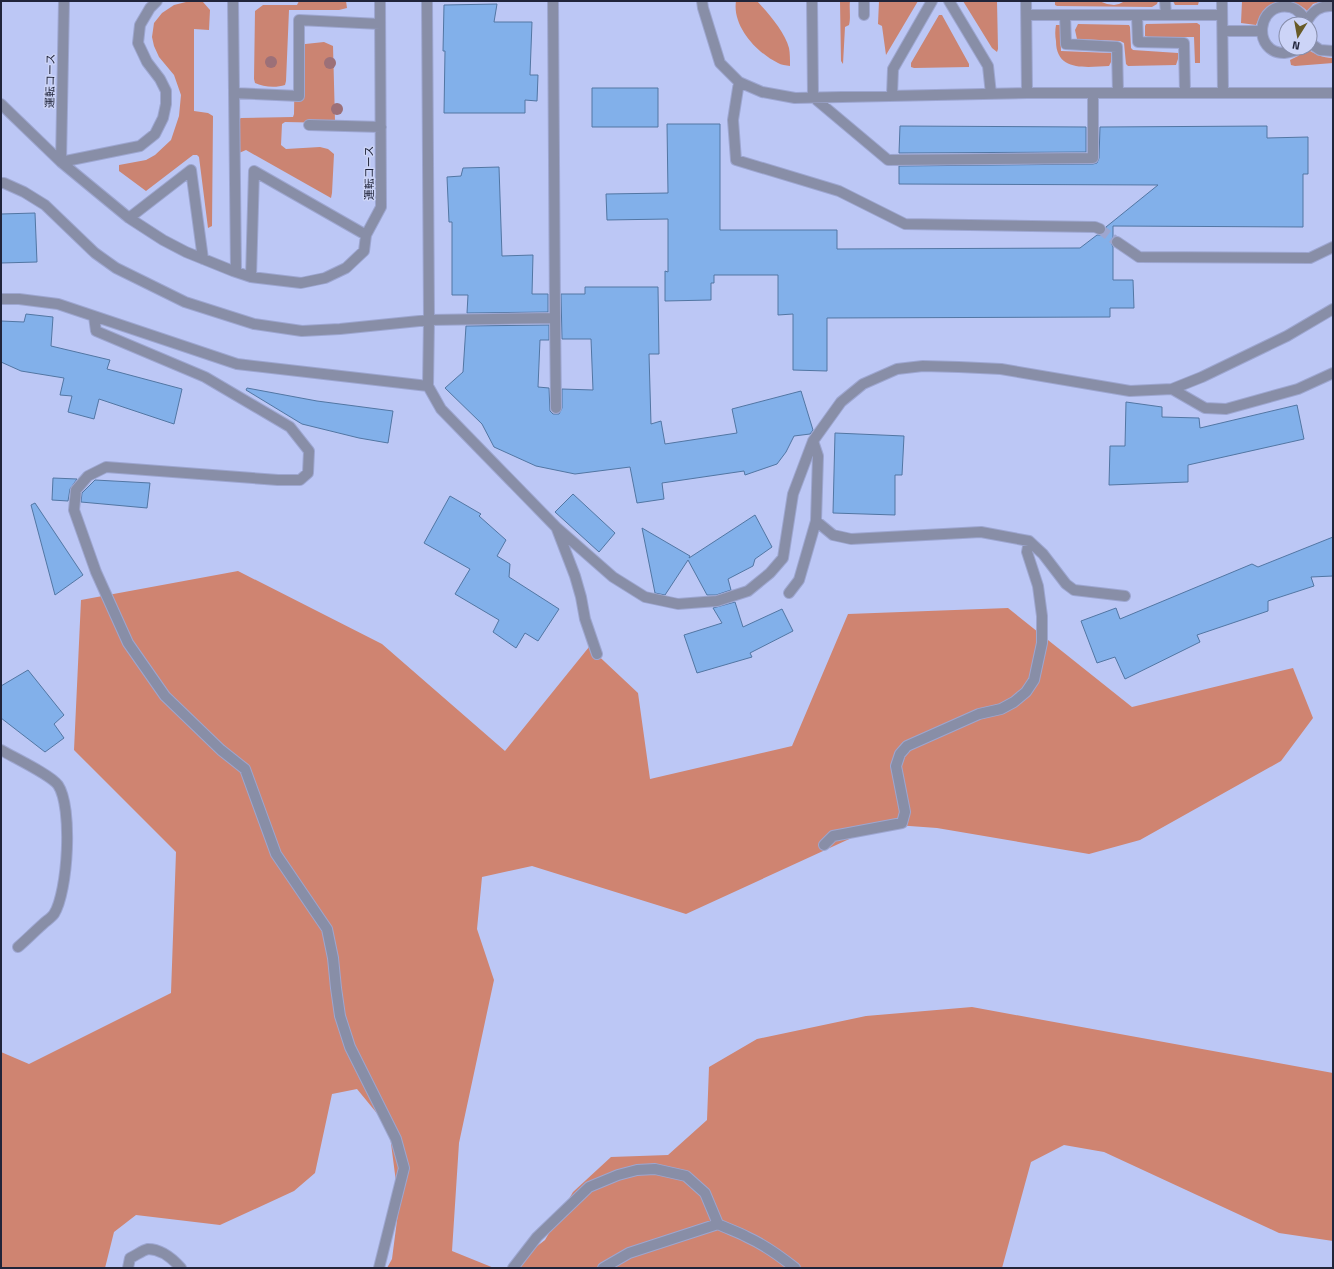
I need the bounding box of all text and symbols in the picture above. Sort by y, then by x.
north arrow [1278,16,1318,56]
text: N [1291,37,1301,54]
street label: 運転コース [42,54,58,108]
street label: 運転コース [361,146,377,200]

